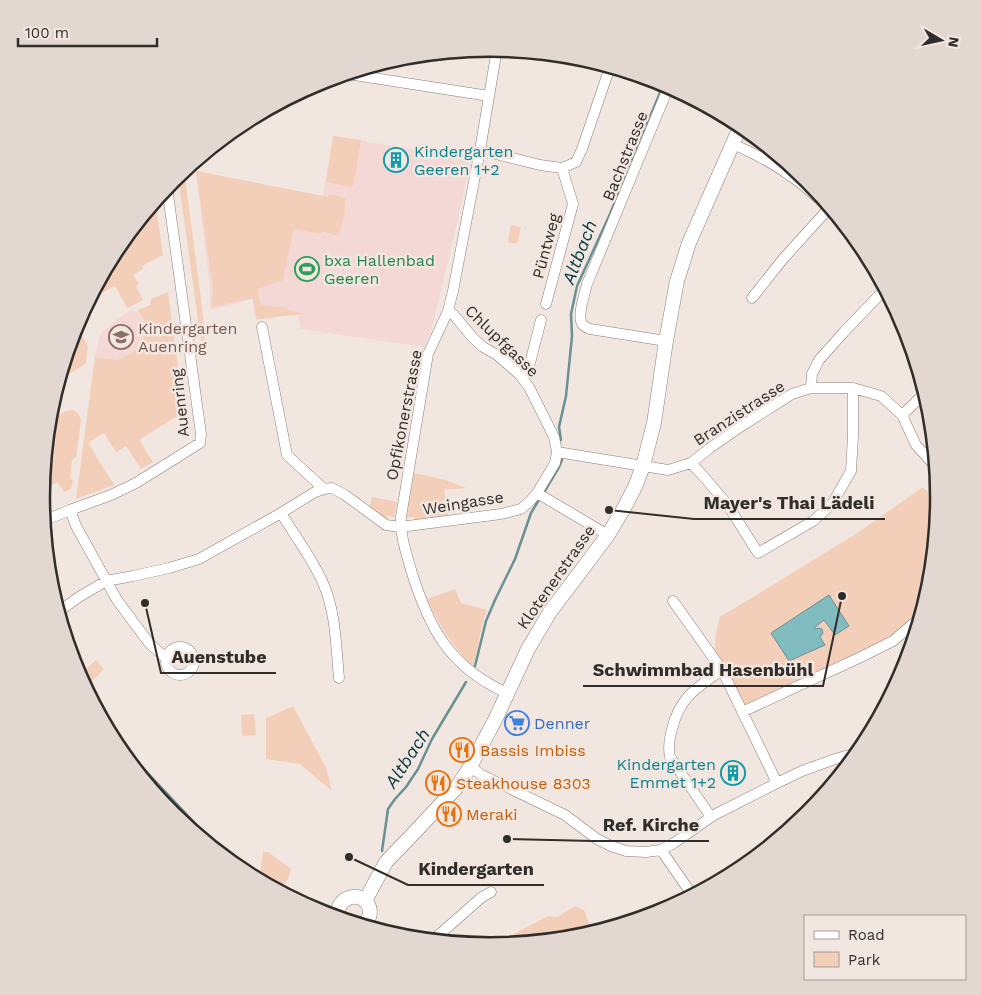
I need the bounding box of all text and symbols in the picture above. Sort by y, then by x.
scale bar [18,15,156,47]
north arrow [916,15,966,65]
text: 100 m [25,24,69,42]
text: N [945,36,963,48]
street label: Bachstrasse [598,108,652,204]
place label: Kindergarten Geeren 1+2 [414,142,514,179]
building icon: Kindergarten Geeren 1+2 [383,147,409,173]
street label: Püntweg [528,211,564,281]
water label: Altbach [557,217,601,288]
place label: bxa Hallenbad Geeren [324,251,435,288]
sports icon: bxa Hallenbad Geeren [294,256,320,282]
street label: Chlupfgasse [461,301,543,381]
place label: Kindergarten Auenring [138,319,238,356]
school or university icon: Kindergarten Auenring [108,324,134,350]
street label: Opfikonerstrasse [382,348,426,482]
street label: Auenring [167,367,193,438]
street label: Branzistrasse [690,376,788,450]
callout: Mayer's Thai Lädeli [694,486,885,519]
street label: Weingasse [421,487,505,519]
text: Mayer's Thai Lädeli [704,492,874,513]
street label: Klotenerstrasse [513,521,599,633]
callout: Auenstube [161,640,276,673]
text: Auenstube [171,646,267,667]
callout: Schwimmbad Hasenbühl [583,653,823,686]
text: Schwimmbad Hasenbühl [593,659,813,680]
supermarket icon: Denner [504,710,530,736]
place label: Denner [534,714,591,733]
water label: Altbach [380,724,434,792]
restaurant icon: Bassis Imbiss [449,737,475,763]
place label: Bassis Imbiss [480,741,586,760]
place label: Kindergarten Emmet 1+2 [616,755,716,792]
building icon: Kindergarten Emmet 1+2 [720,760,746,786]
restaurant icon: Steakhouse 8303 [425,770,451,796]
place label: Steakhouse 8303 [456,774,591,793]
restaurant icon: Meraki [436,801,462,827]
place label: Meraki [466,805,517,824]
callout: Ref. Kirche [593,808,709,841]
text: Ref. Kirche [603,814,699,835]
callout: Kindergarten [408,852,544,885]
text: Kindergarten [418,858,534,879]
legend [804,915,966,980]
text: Road [848,926,885,944]
text: Park [848,951,881,969]

